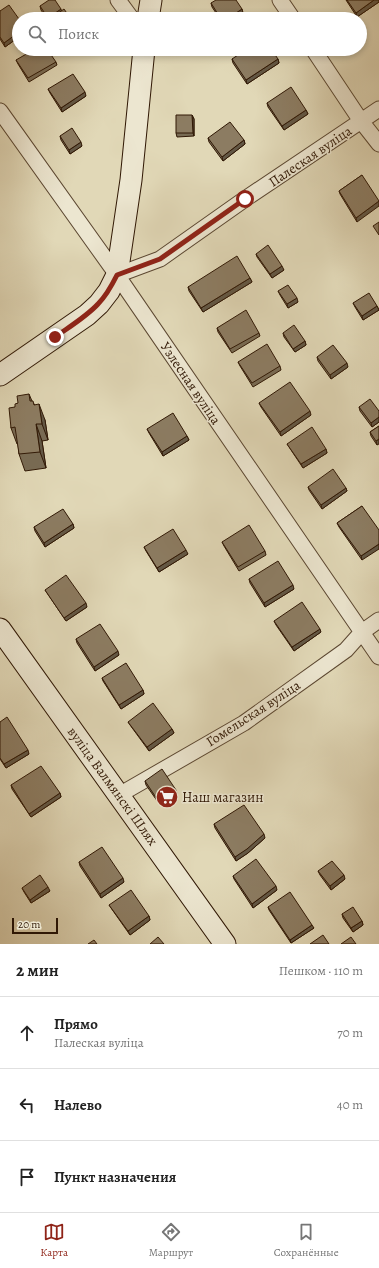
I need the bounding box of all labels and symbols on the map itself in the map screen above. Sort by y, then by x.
street label: Палеская вуліца [265,121,356,191]
route start [236,190,254,208]
route end [46,328,64,346]
street label: Узлесная вуліца [156,338,226,429]
street label: Гомельская вуліца [202,675,305,751]
street label: вуліца Валмянскі Шлях [63,723,162,850]
supermarket icon: Наш магазин [154,784,180,810]
place label: Наш магазин [182,788,263,807]
scale bar [12,916,58,935]

